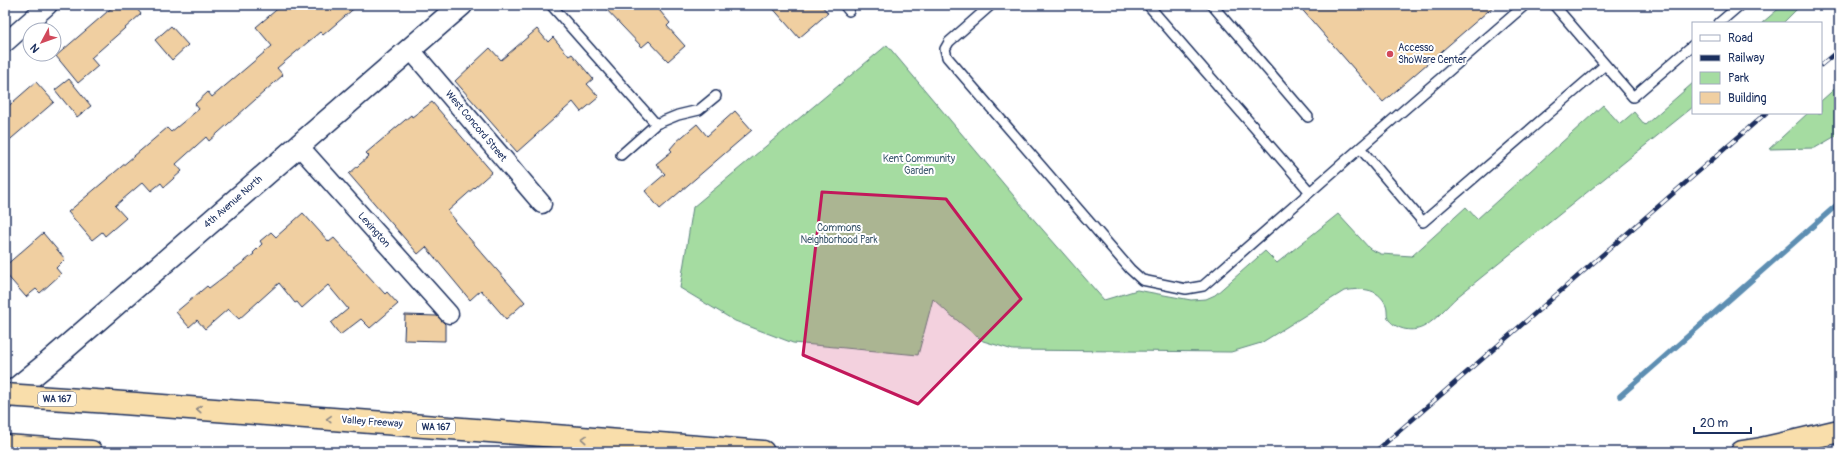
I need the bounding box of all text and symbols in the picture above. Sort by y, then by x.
north arrow [22,22,62,62]
legend [1692,22,1822,114]
text: Road [1728,31,1753,46]
text: N [27,41,42,55]
place label: Accesso ShoWare Center [1398,42,1467,66]
marker: Accesso ShoWare Center [1385,49,1395,59]
text: Railway [1728,51,1764,66]
text: Park [1728,71,1749,86]
street label: West Concord Street [443,88,510,165]
text: Building [1728,91,1767,106]
park label: Kent Community Garden [883,153,956,177]
street label: 4th Avenue North [201,173,265,231]
street label: Lexington [355,210,393,250]
park label: Commons Neighborhood Park [800,222,878,246]
road number: WA 167 [38,392,76,406]
one-way arrow [196,405,202,414]
scale bar [1694,409,1751,435]
street label: Valley Freeway [341,414,404,430]
one-way arrow [326,415,332,424]
text: 20 m [1700,416,1729,431]
road number: WA 167 [417,420,455,434]
one-way arrow [581,434,587,443]

